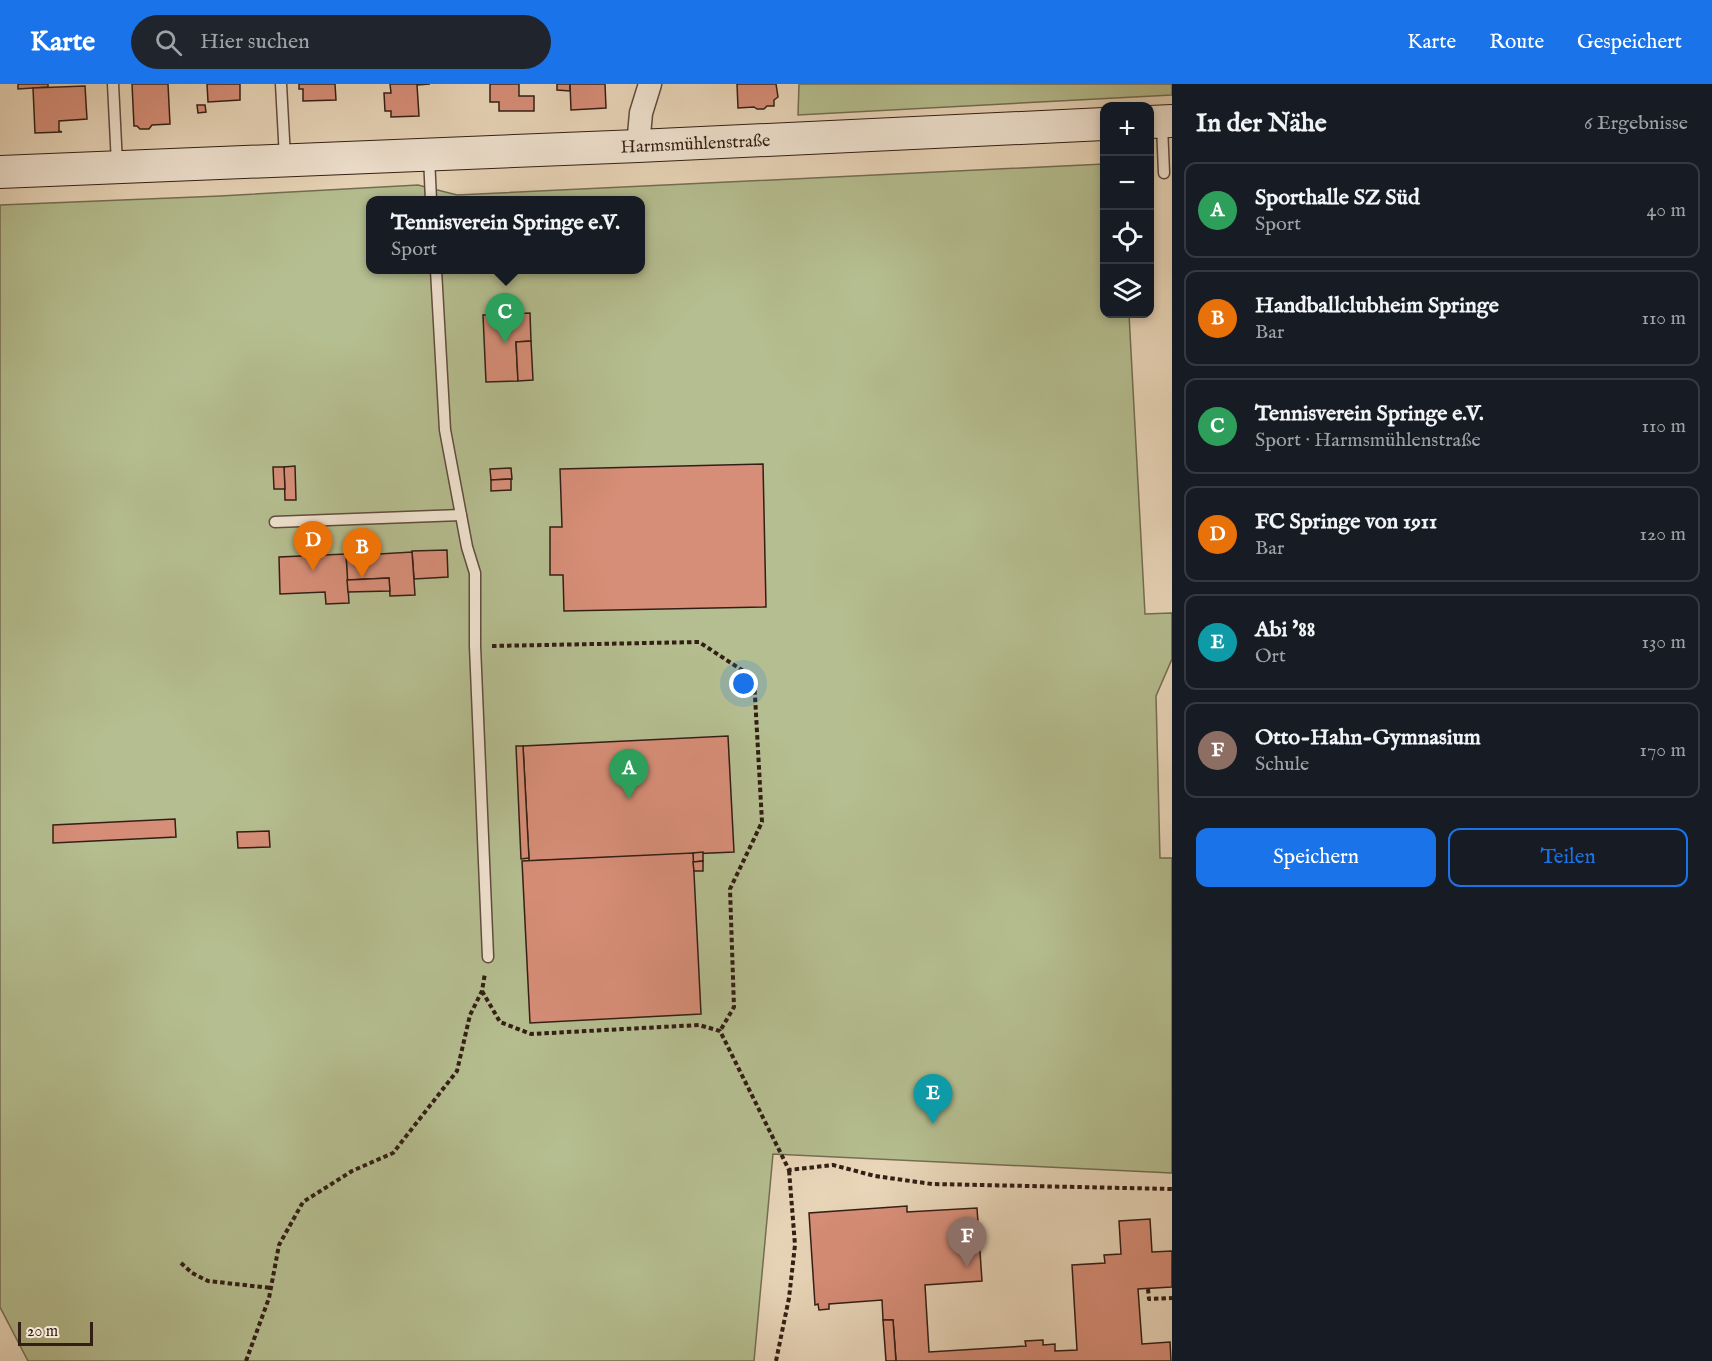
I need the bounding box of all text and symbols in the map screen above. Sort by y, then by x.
search box [131,15,551,69]
text: Karte [30,25,95,60]
icon: search [152,26,185,59]
text: Hier suchen [200,28,310,56]
text: Karte [1407,29,1456,56]
text: Route [1489,29,1544,56]
text: Gespeichert [1577,29,1682,56]
map controls [1100,102,1154,318]
button: + [1100,102,1154,156]
text: In der Nähe [1196,107,1327,140]
text: 6 Ergebnisse [1584,111,1688,136]
street label: Harmsmühlenstraße [620,130,771,160]
button: − [1100,156,1154,210]
text: Sporthalle SZ Süd [1255,184,1420,212]
popup [366,196,645,274]
text: A [1211,198,1224,223]
text: 40 m [1647,198,1686,223]
text: Tennisverein Springe e.V. [391,209,620,237]
button: locate [1100,210,1154,264]
text: Sport [1255,212,1301,237]
text: Sport [391,237,437,262]
button: layers [1100,264,1154,318]
text: Handballclubheim Springe [1255,292,1499,320]
pin: C [486,294,524,343]
text: B [1211,306,1224,331]
text: 110 m [1642,306,1686,331]
text: Bar [1255,320,1284,345]
text: Tennisverein Springe e.V. [1255,400,1484,428]
text: C [1210,414,1225,439]
text: 110 m [1642,414,1686,439]
text: Sport · Harmsmühlenstraße [1255,428,1481,453]
text: FC Springe von 1911 [1255,508,1437,536]
pin: D [294,522,332,571]
text: D [1209,522,1226,547]
text: 120 m [1640,522,1686,547]
pin: B [342,528,382,578]
text: Bar [1255,536,1284,561]
text: Abi '88 [1255,616,1316,644]
text: E [1211,630,1224,655]
text: 130 m [1641,630,1686,655]
text: Ort [1255,644,1286,669]
your location [729,669,758,698]
text: Otto-Hahn-Gymnasium [1255,724,1481,752]
text: F [1211,738,1224,763]
text: 170 m [1640,738,1686,763]
pin: A [610,750,648,799]
text: Schule [1255,752,1309,777]
button: Speichern [1196,828,1436,887]
button: Teilen [1448,828,1688,887]
pin: E [914,1074,952,1124]
pin: F [948,1218,986,1267]
scale bar [18,1319,93,1346]
text: 20 m [27,1322,58,1342]

